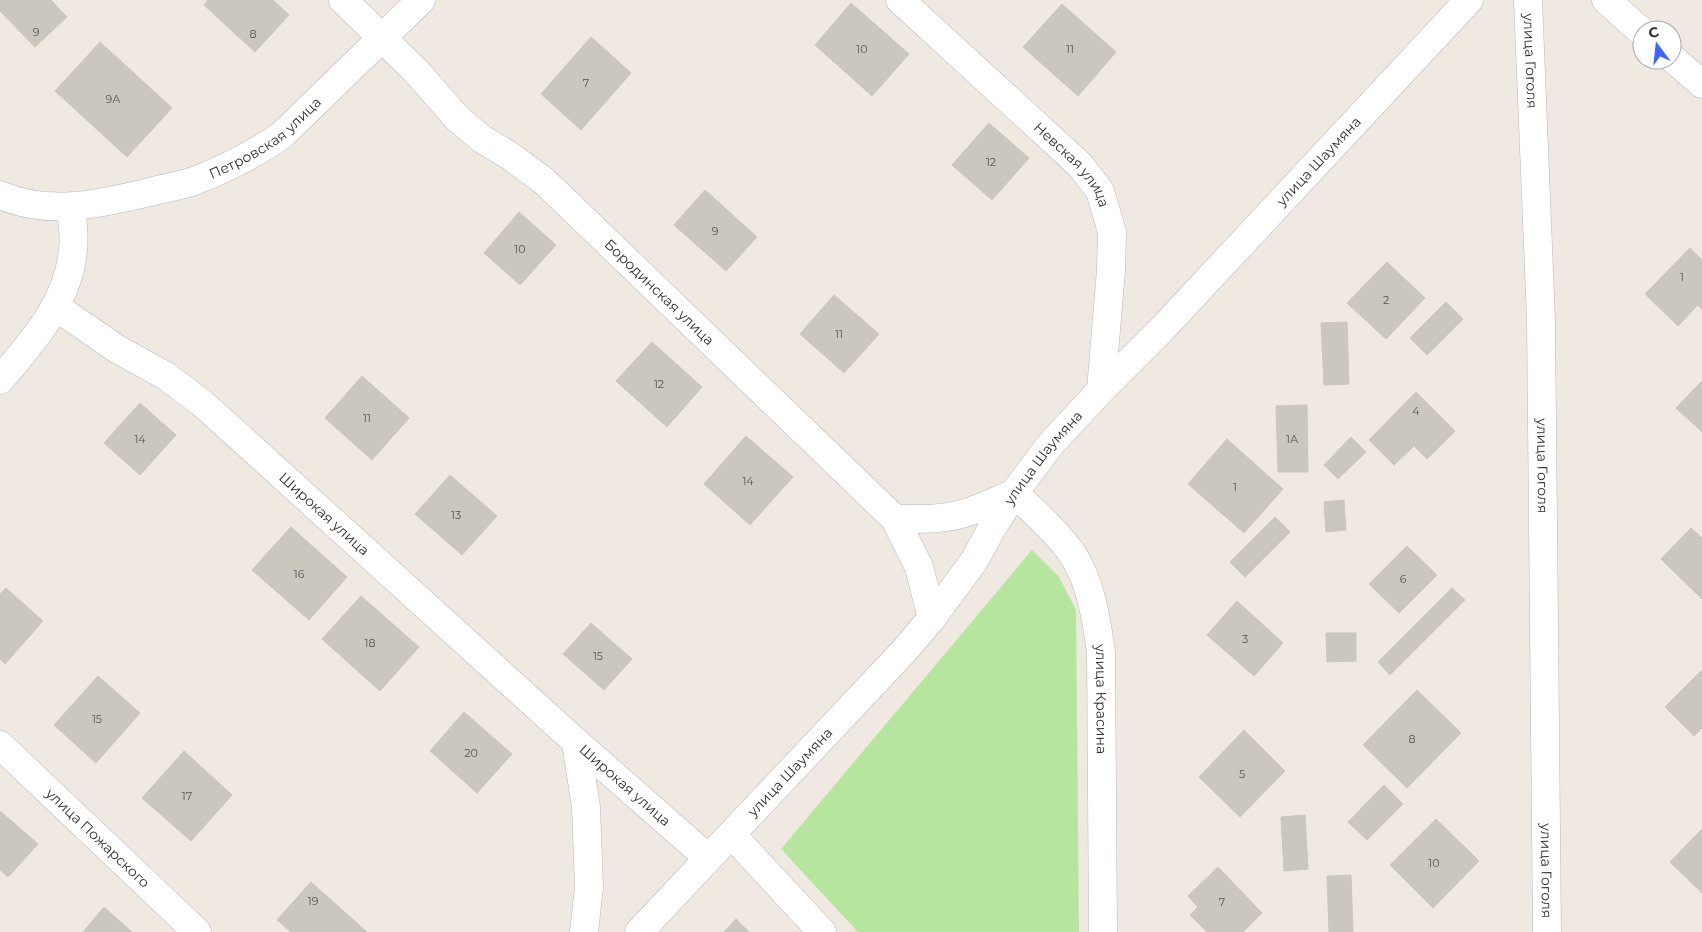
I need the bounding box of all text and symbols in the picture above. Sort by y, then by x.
street label: улица Гоголя [1520,12,1541,109]
north arrow [1632,20,1682,70]
text: С [1646,22,1661,42]
house number: 9 [33,25,40,39]
house number: 8 [249,27,257,41]
house number: 10 [856,42,868,56]
house number: 11 [1066,42,1074,56]
house number: 7 [583,76,589,90]
house number: 9А [106,92,121,106]
street label: Петровская улица [206,93,325,183]
street label: улица Шаумяна [1272,113,1365,210]
street label: Невская улица [1030,118,1113,209]
house number: 12 [986,155,996,169]
house number: 9 [712,224,719,238]
street label: Бородинская улица [601,235,718,349]
house number: 10 [514,242,526,256]
house number: 1 [1680,270,1684,284]
house number: 2 [1383,293,1389,307]
house number: 11 [835,327,843,341]
house number: 12 [654,377,664,391]
house number: 4 [1412,404,1420,418]
street label: улица Шаумяна [999,407,1086,509]
house number: 11 [363,411,371,425]
street label: улица Гоголя [1533,417,1552,513]
house number: 14 [134,432,146,446]
house number: 1А [1286,432,1299,446]
street label: Широкая улица [275,468,373,559]
house number: 14 [742,474,754,488]
house number: 1 [1233,480,1237,494]
house number: 13 [451,508,461,522]
house number: 16 [294,567,305,581]
house number: 6 [1400,572,1407,586]
house number: 3 [1242,632,1248,646]
house number: 18 [365,636,376,650]
street label: улица Красина [1091,642,1111,754]
house number: 15 [593,649,603,663]
house number: 15 [92,712,102,726]
street label: улица Шаумяна [743,724,836,821]
house number: 8 [1408,732,1416,746]
street label: Широкая улица [576,740,674,830]
house number: 20 [464,746,478,760]
house number: 5 [1239,767,1245,781]
street label: улица Пожарского [41,784,154,892]
house number: 17 [182,789,192,803]
street label: улица Гоголя [1537,822,1556,918]
house number: 10 [1428,856,1440,870]
house number: 19 [308,894,319,908]
house number: 7 [1219,895,1225,909]

